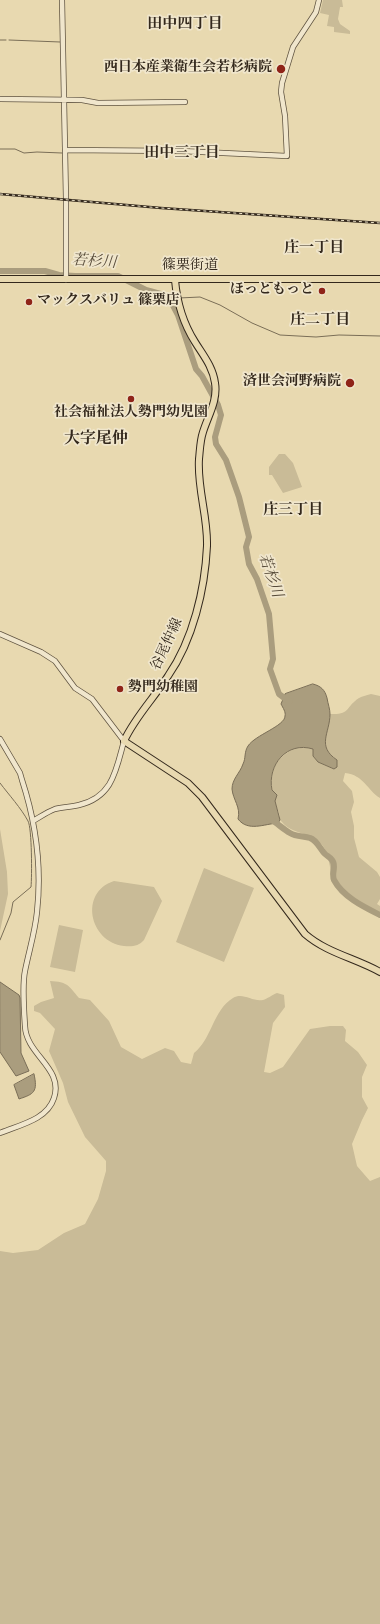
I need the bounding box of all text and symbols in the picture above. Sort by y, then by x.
district label: 田中四丁目 [148,16,222,34]
place label: 西日本産業衛生会若杉病院 [104,61,272,77]
marker: 西日本産業衛生会若杉病院 [275,63,287,75]
district label: 田中三丁目 [145,145,219,163]
district label: 庄一丁目 [284,240,344,258]
water label: 若杉川 [71,252,117,274]
street label: 篠栗街道 [162,259,218,275]
place label: ほっともっと [230,283,314,299]
marker: ほっともっと [317,286,327,296]
place label: マックスバリュ 篠栗店 [37,294,180,310]
marker: マックスバリュ 篠栗店 [24,297,34,307]
district label: 庄二丁目 [290,312,350,330]
place label: 済世会河野病院 [243,375,341,391]
marker: 済世会河野病院 [344,377,356,389]
marker: 社会福祉法人勢門幼児園 [126,394,136,404]
place label: 社会福祉法人勢門幼児園 [54,406,208,422]
district label: 大字尾仲 [64,430,128,450]
district label: 庄三丁目 [263,502,323,520]
water label: 若杉川 [253,552,285,600]
street label: 谷尾仲線 [149,616,187,674]
place label: 勢門幼稚園 [128,681,198,697]
marker: 勢門幼稚園 [115,684,125,694]

